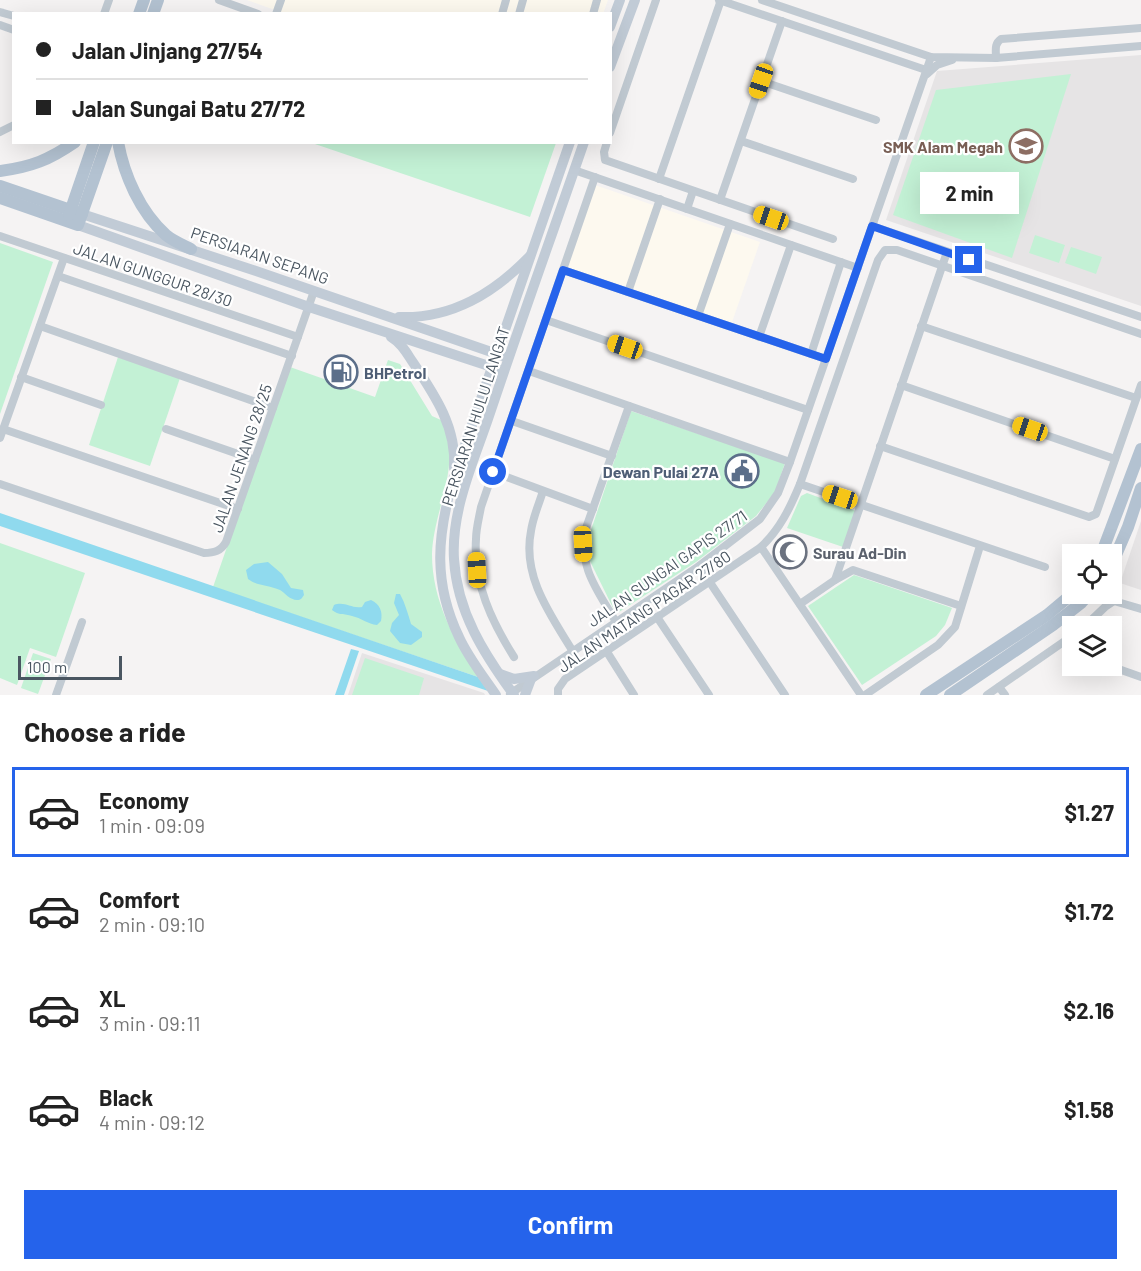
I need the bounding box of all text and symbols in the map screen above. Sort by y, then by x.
text: Jalan Jinjang 27/54 [72,37,263,63]
car [747,61,775,101]
text: Jalan Sungai Batu 27/72 [72,95,305,121]
school or university icon: SMK Alam Megah [1008,128,1044,164]
place label: SMK Alam Megah [883,137,1003,156]
callout: 2 min [920,173,1018,215]
text: 2 min [946,181,993,205]
car [751,204,791,232]
street label: PERSIARAN SEPANG [188,222,332,288]
street label: JALAN GUNGGUR 28/30 [71,238,235,310]
route end [955,246,982,273]
street label: PERSIARAN HULU LANGAT [437,324,513,508]
car [605,333,645,361]
fuel station icon: BHPetrol [323,354,359,390]
place label: BHPetrol [364,363,427,382]
street label: JALAN JENANG 28/25 [207,381,275,535]
car [1010,415,1050,443]
public building icon: Dewan Pulai 27A [724,453,760,489]
route start [479,458,506,485]
place label: Dewan Pulai 27A [603,462,719,481]
car [820,483,860,511]
street label: JALAN SUNGAI GAPIS 27/71 [584,506,750,630]
car [573,526,593,562]
mosque icon: Surau Ad-Din [772,534,808,570]
place label: Surau Ad-Din [813,543,906,562]
map controls [1062,544,1122,676]
button: locate [1062,544,1122,604]
street label: JALAN MATANG PAGAR 27/80 [554,546,734,676]
car [467,552,487,588]
button: layers [1062,616,1122,676]
scale bar [18,653,122,680]
text: 100 m [27,657,67,676]
text: Choose a ride [24,715,186,747]
icon: car [27,785,81,839]
text: Economy [99,787,189,813]
text: $1.27 [1064,799,1114,825]
text: 1 min · 09:09 [99,813,205,837]
icon: car [27,884,81,938]
text: Comfort [99,886,180,912]
text: $1.72 [1064,898,1114,924]
text: 2 min · 09:10 [99,912,205,936]
icon: car [27,983,81,1037]
text: XL [99,985,125,1011]
text: $2.16 [1064,997,1114,1023]
text: 3 min · 09:11 [99,1011,200,1035]
icon: car [27,1082,81,1136]
text: Black [99,1084,153,1110]
text: $1.58 [1064,1096,1114,1122]
text: 4 min · 09:12 [99,1110,205,1134]
button: Confirm [24,1190,1117,1259]

